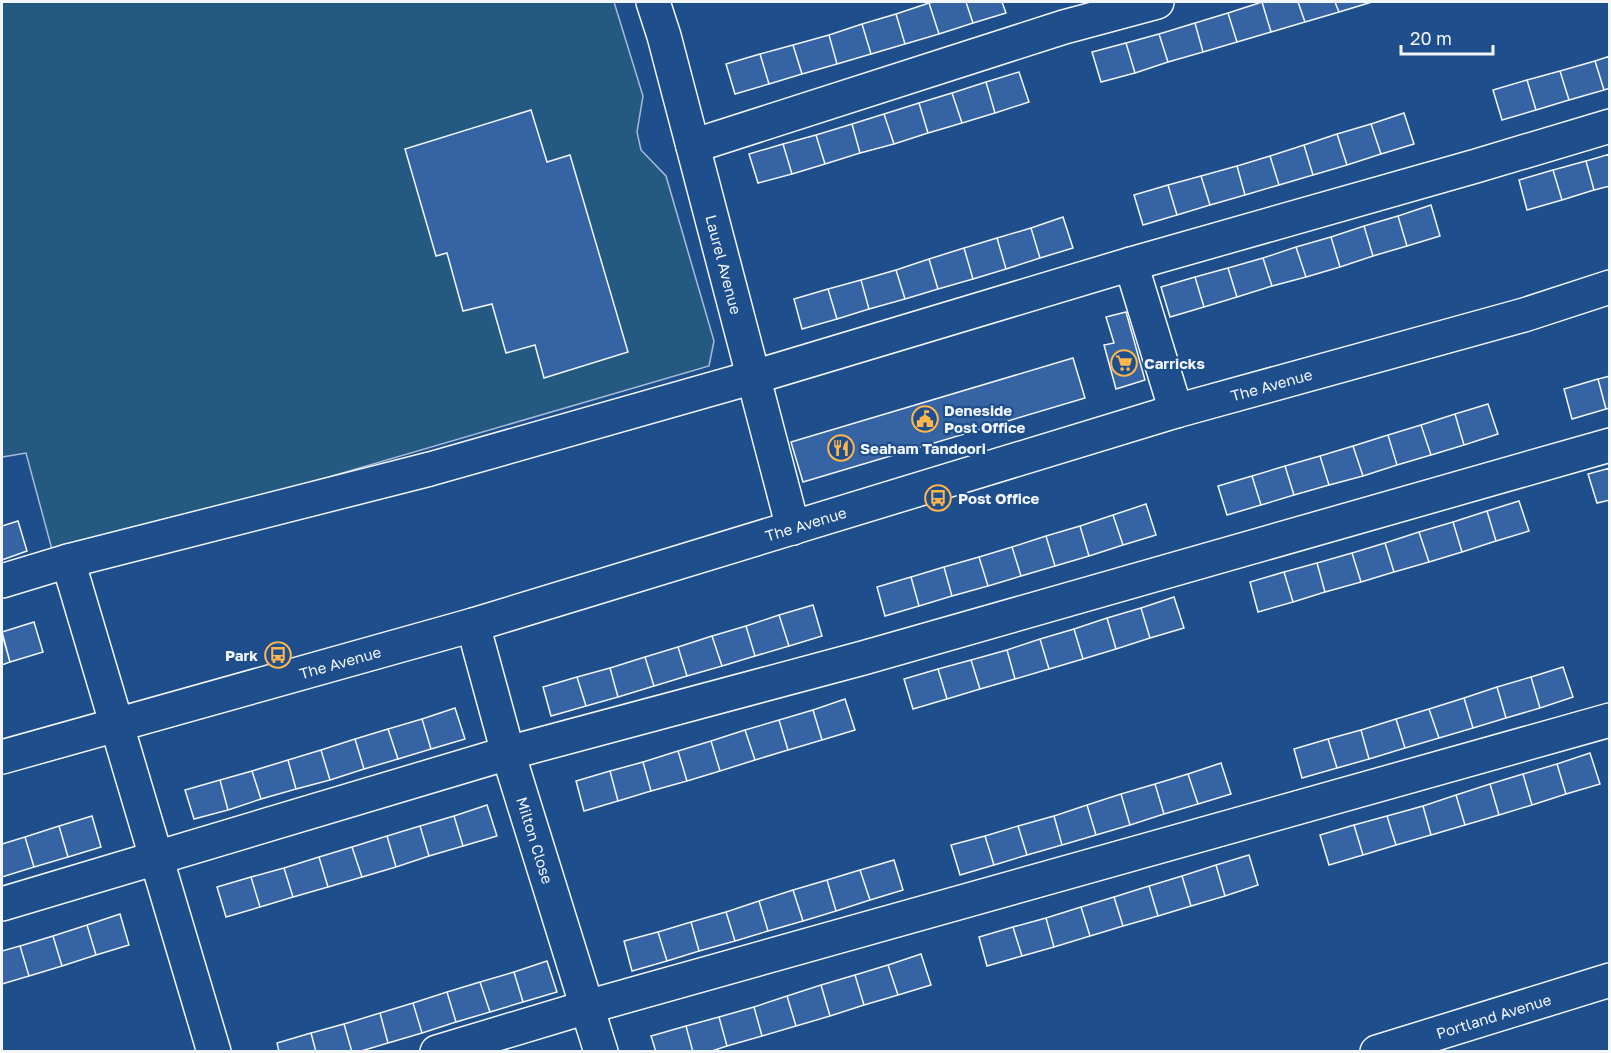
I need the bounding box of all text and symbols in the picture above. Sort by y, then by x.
scale bar [1401,18,1492,56]
text: 20 m [1410,27,1452,49]
street label: Laurel Avenue [702,213,746,317]
supermarket icon: Carricks [1109,348,1139,378]
place label: Carricks [1144,354,1205,372]
street label: The Avenue [1229,365,1315,405]
place label: Deneside Post Office [944,401,1026,436]
public building icon: Deneside Post Office [910,404,940,434]
restaurant icon: Seaham Tandoori [826,433,856,463]
place label: Seaham Tandoori [860,439,986,457]
bus stop icon: Post Office [923,483,953,513]
place label: Post Office [958,489,1040,507]
street label: The Avenue [763,503,849,545]
bus stop icon: Park [263,640,293,670]
street label: The Avenue [297,642,383,682]
place label: Park [225,646,258,664]
street label: Milton Close [513,795,557,886]
street label: Portland Avenue [1434,990,1554,1042]

